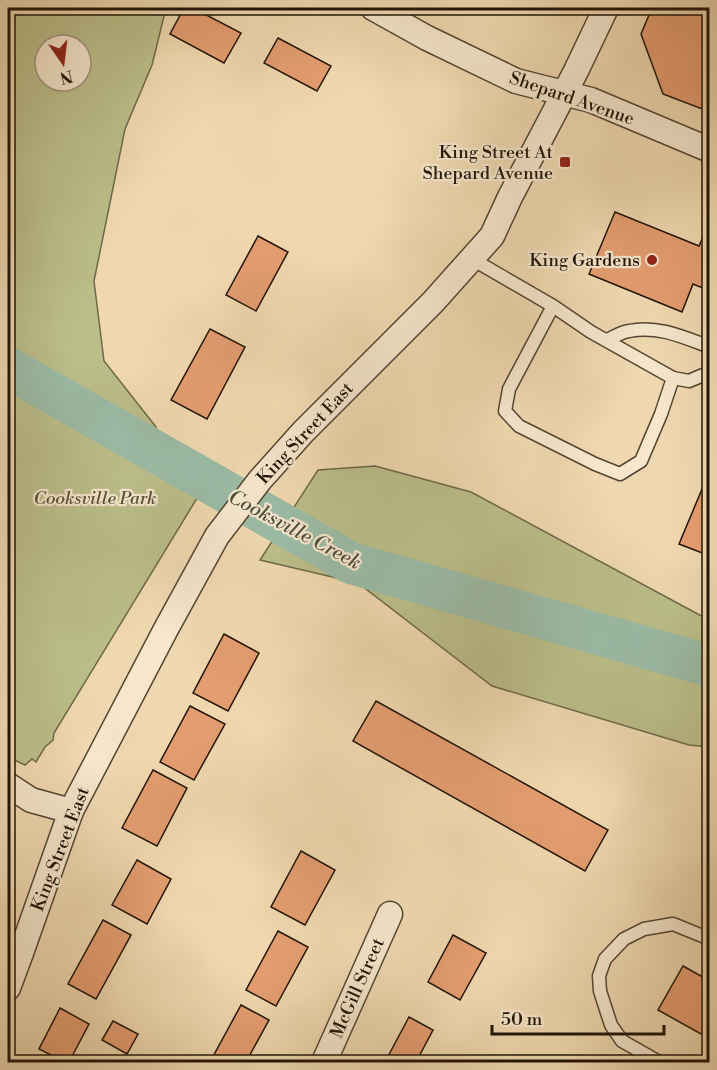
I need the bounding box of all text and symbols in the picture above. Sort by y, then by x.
north arrow [33,33,93,93]
text: N [57,65,75,88]
street label: Shepard Avenue [506,66,637,131]
place label: King Street At Shepard Avenue [422,141,554,185]
marker: King Street At Shepard Avenue [558,155,572,169]
place label: King Gardens [529,249,640,272]
marker: King Gardens [645,253,659,267]
street label: King Street East [252,377,359,489]
water label: Cooksville Creek [224,485,365,576]
park label: Cooksville Park [34,487,156,510]
street label: King Street East [26,783,95,915]
street label: McGill Street [325,934,390,1042]
scale bar [492,998,664,1036]
text: 50 m [501,1008,543,1031]

